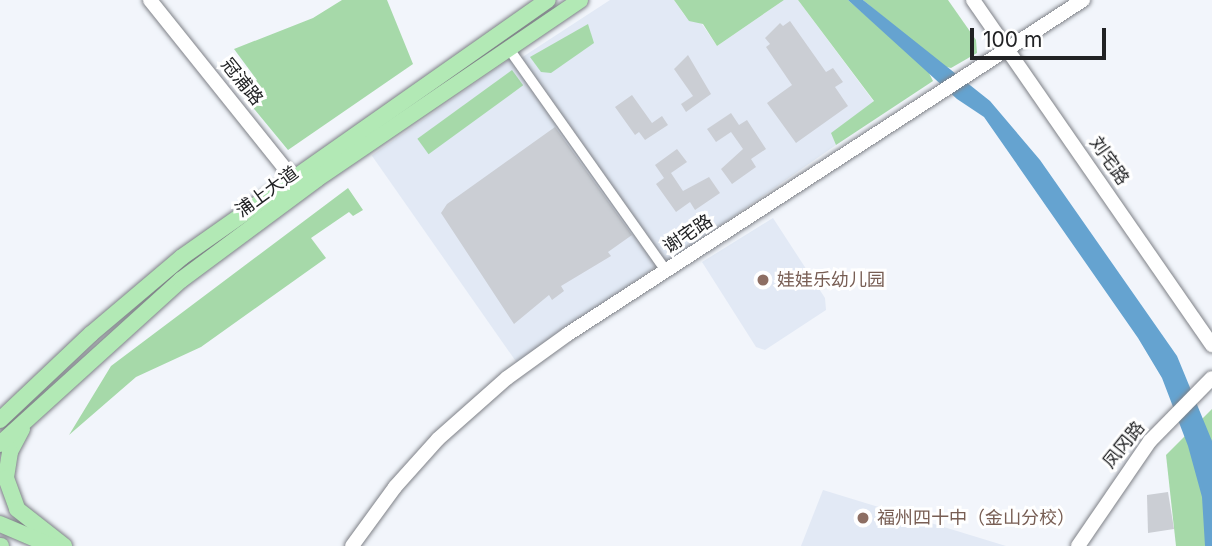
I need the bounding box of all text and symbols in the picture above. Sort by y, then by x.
scale bar [974,14,1110,58]
text: 100 m [983,27,1042,52]
street label: 冠浦路 [217,54,267,110]
street label: 刘宅路 [1085,133,1133,189]
street label: 浦上大道 [232,162,302,222]
street label: 谢宅路 [659,210,717,258]
place label: 娃娃乐幼儿园 [777,269,885,291]
marker: 娃娃乐幼儿园 [755,272,771,288]
street label: 凤冈路 [1099,417,1149,473]
place label: 福州四十中（金山分校） [877,507,1075,529]
marker: 福州四十中（金山分校） [855,510,871,526]

